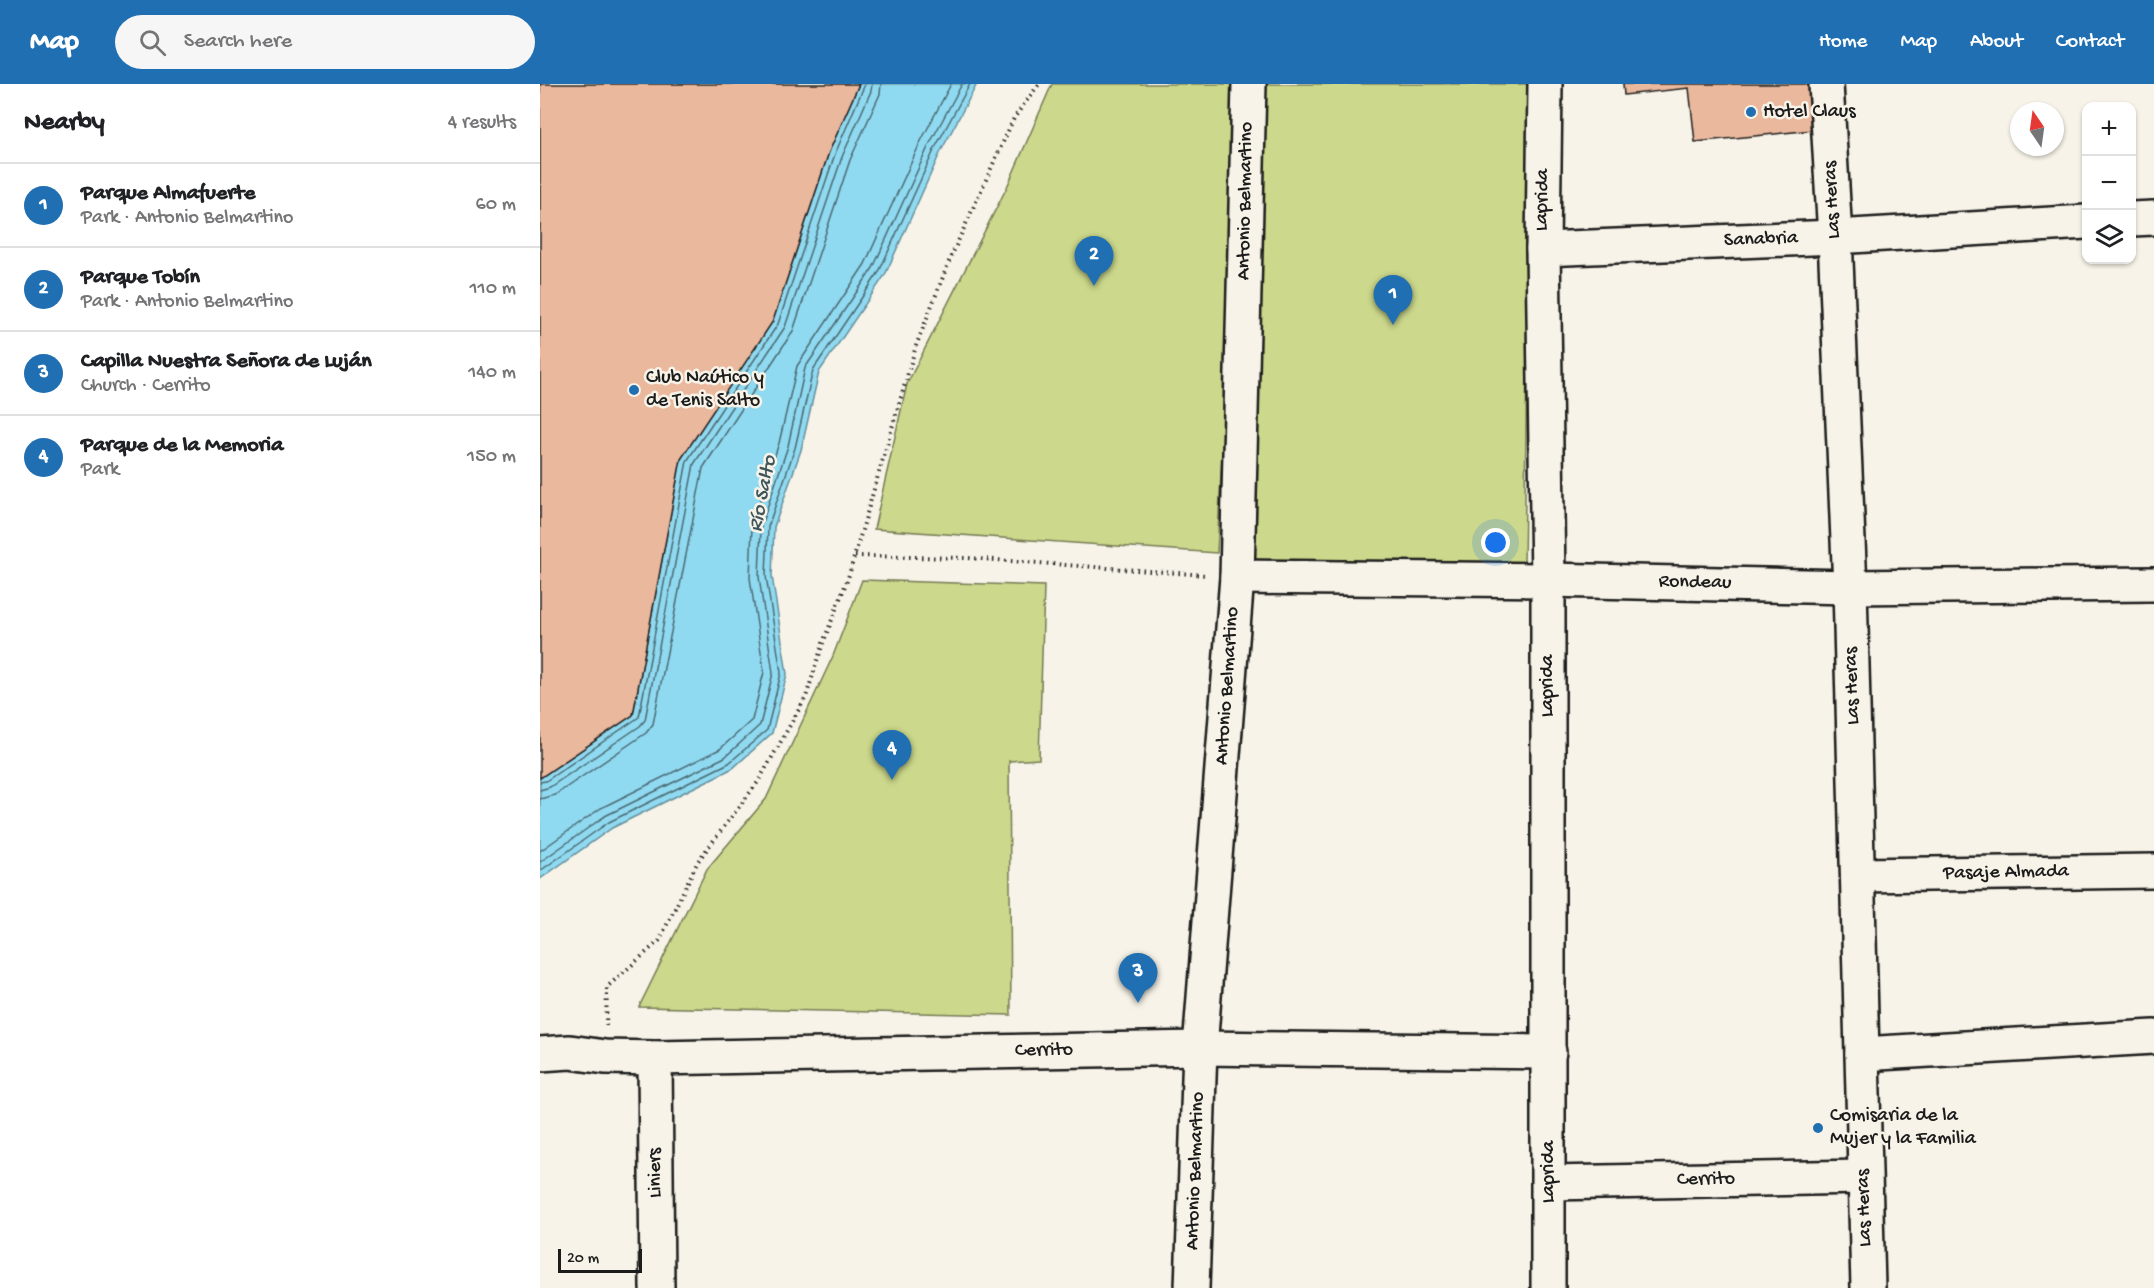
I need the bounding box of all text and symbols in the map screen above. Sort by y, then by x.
search box [115,15,535,69]
text: Map [30,26,79,59]
icon: search [136,26,169,59]
text: Search here [184,29,292,55]
text: Home [1819,30,1867,55]
text: Map [1900,30,1937,55]
text: About [1970,30,2023,55]
text: Contact [2056,30,2124,55]
place label: Hotel Claus [1763,101,1856,124]
north arrow [2010,102,2064,156]
map controls [2082,102,2136,264]
button: + [2082,102,2136,156]
marker: Hotel Claus [1744,105,1758,119]
text: Nearby [24,108,105,139]
text: 4 results [448,112,516,135]
street label: Antonio Belmartino [1233,122,1259,280]
button: − [2082,156,2136,210]
street label: Las Heras [1819,160,1847,239]
street label: Laprida [1531,168,1555,231]
text: Parque Almafuerte [81,181,255,207]
text: 1 [39,194,48,217]
text: 60 m [476,194,516,217]
text: Park · Antonio Belmartino [81,207,293,230]
button: layers [2082,210,2136,264]
street label: Sanabria [1724,227,1799,253]
pin: 2 [1074,236,1114,286]
text: Parque Tobín [81,265,200,291]
pin: 1 [1374,276,1412,325]
text: 2 [39,278,48,301]
text: 110 m [470,278,516,301]
text: Park · Antonio Belmartino [81,291,293,314]
text: Capilla Nuestra Señora de Luján [81,349,372,375]
text: 3 [38,362,49,385]
text: 140 m [468,362,516,385]
place label: Club Naútico y de Tenis Salto [646,367,764,413]
text: Church · Cerrito [81,375,211,398]
marker: Club Naútico y de Tenis Salto [627,383,641,397]
text: Parque de la Memoria [81,433,283,459]
text: 4 [39,446,48,469]
text: 150 m [467,446,516,469]
water label: Río Salto [744,453,784,534]
text: Park [81,459,119,482]
your location [1481,528,1510,557]
street label: Rondeau [1658,571,1732,595]
street label: Antonio Belmartino [1211,606,1245,766]
street label: Las Heras [1840,646,1866,725]
street label: Laprida [1537,654,1560,717]
pin: 4 [872,730,912,780]
street label: Pasaje Almada [1942,860,2070,886]
pin: 3 [1118,954,1158,1003]
street label: Cerrito [1015,1039,1073,1063]
street label: Antonio Belmartino [1182,1091,1210,1251]
place label: Comisaria de la Mujer y la Familia [1830,1105,1977,1151]
marker: Comisaria de la Mujer y la Familia [1811,1121,1825,1135]
street label: Laprida [1538,1140,1561,1203]
street label: Liniers [644,1147,668,1198]
street label: Cerrito [1677,1168,1735,1192]
street label: Las Heras [1852,1168,1878,1247]
scale bar [558,1246,642,1274]
text: 20 m [567,1250,599,1269]

